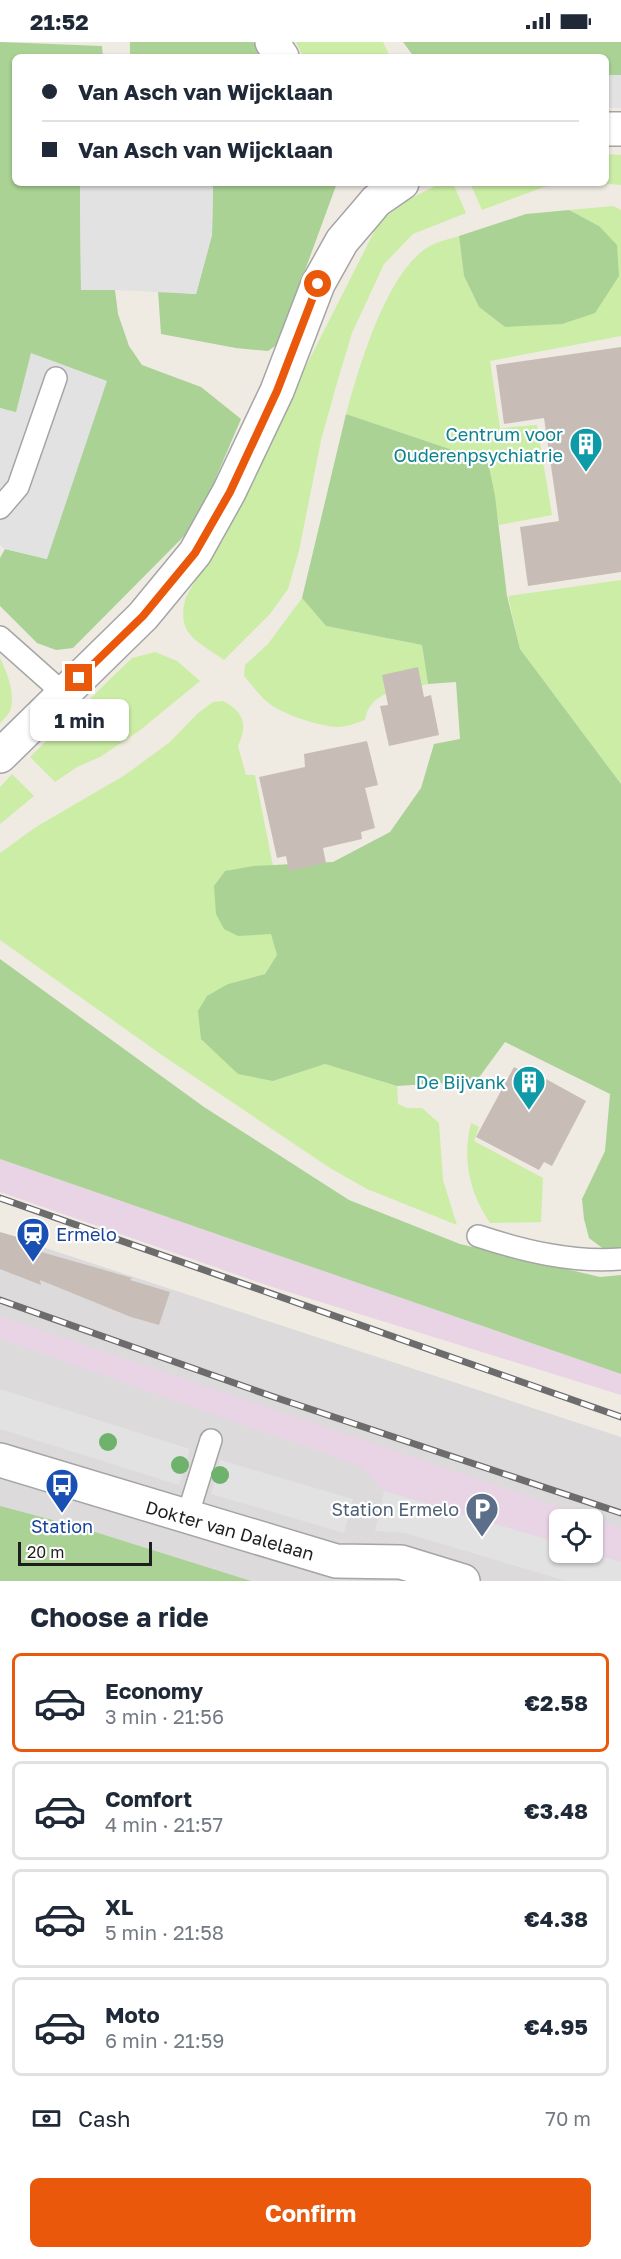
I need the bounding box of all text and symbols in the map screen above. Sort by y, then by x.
text: 21:52 [30,8,89,35]
text: Van Asch van Wijcklaan [78,78,333,105]
text: Van Asch van Wijcklaan [78,136,333,163]
route start [304,270,331,297]
place label: Centrum voor Ouderenpsychiatrie [393,423,563,466]
building icon: Centrum voor Ouderenpsychiatrie [568,426,604,473]
route end [65,664,92,691]
callout: 1 min [29,699,128,741]
text: 1 min [54,708,105,732]
building icon: De Bijvank [511,1064,547,1111]
place label: De Bijvank [416,1071,506,1093]
station icon: Ermelo [15,1216,51,1263]
place label: Ermelo [56,1223,117,1245]
bus stop icon: Station [44,1467,80,1514]
parking icon: Station Ermelo [464,1491,500,1538]
street label: Dokter van Dalelaan [143,1495,317,1565]
place label: Station Ermelo [332,1498,459,1520]
map controls [549,1509,603,1563]
button: locate [549,1509,603,1563]
place label: Station [31,1515,93,1537]
scale bar [18,1539,152,1566]
text: 20 m [27,1542,64,1562]
text: Choose a ride [30,1601,209,1633]
icon: car [33,1676,87,1730]
text: Economy [105,1677,203,1704]
text: €2.58 [525,1689,588,1716]
text: 3 min · 21:56 [105,1704,224,1728]
icon: car [33,1784,87,1838]
text: Comfort [105,1785,192,1812]
text: €3.48 [524,1797,588,1824]
text: 4 min · 21:57 [105,1812,223,1836]
icon: car [33,1892,87,1946]
text: XL [105,1893,133,1920]
text: €4.38 [524,1905,588,1932]
text: 5 min · 21:58 [105,1920,224,1944]
icon: car [33,2000,87,2054]
text: Moto [105,2001,160,2028]
text: €4.95 [524,2013,588,2040]
text: 6 min · 21:59 [105,2028,224,2052]
icon: cash [30,2102,63,2135]
text: Cash [78,2105,131,2132]
text: 70 m [545,2106,591,2130]
button: Confirm [30,2178,591,2247]

